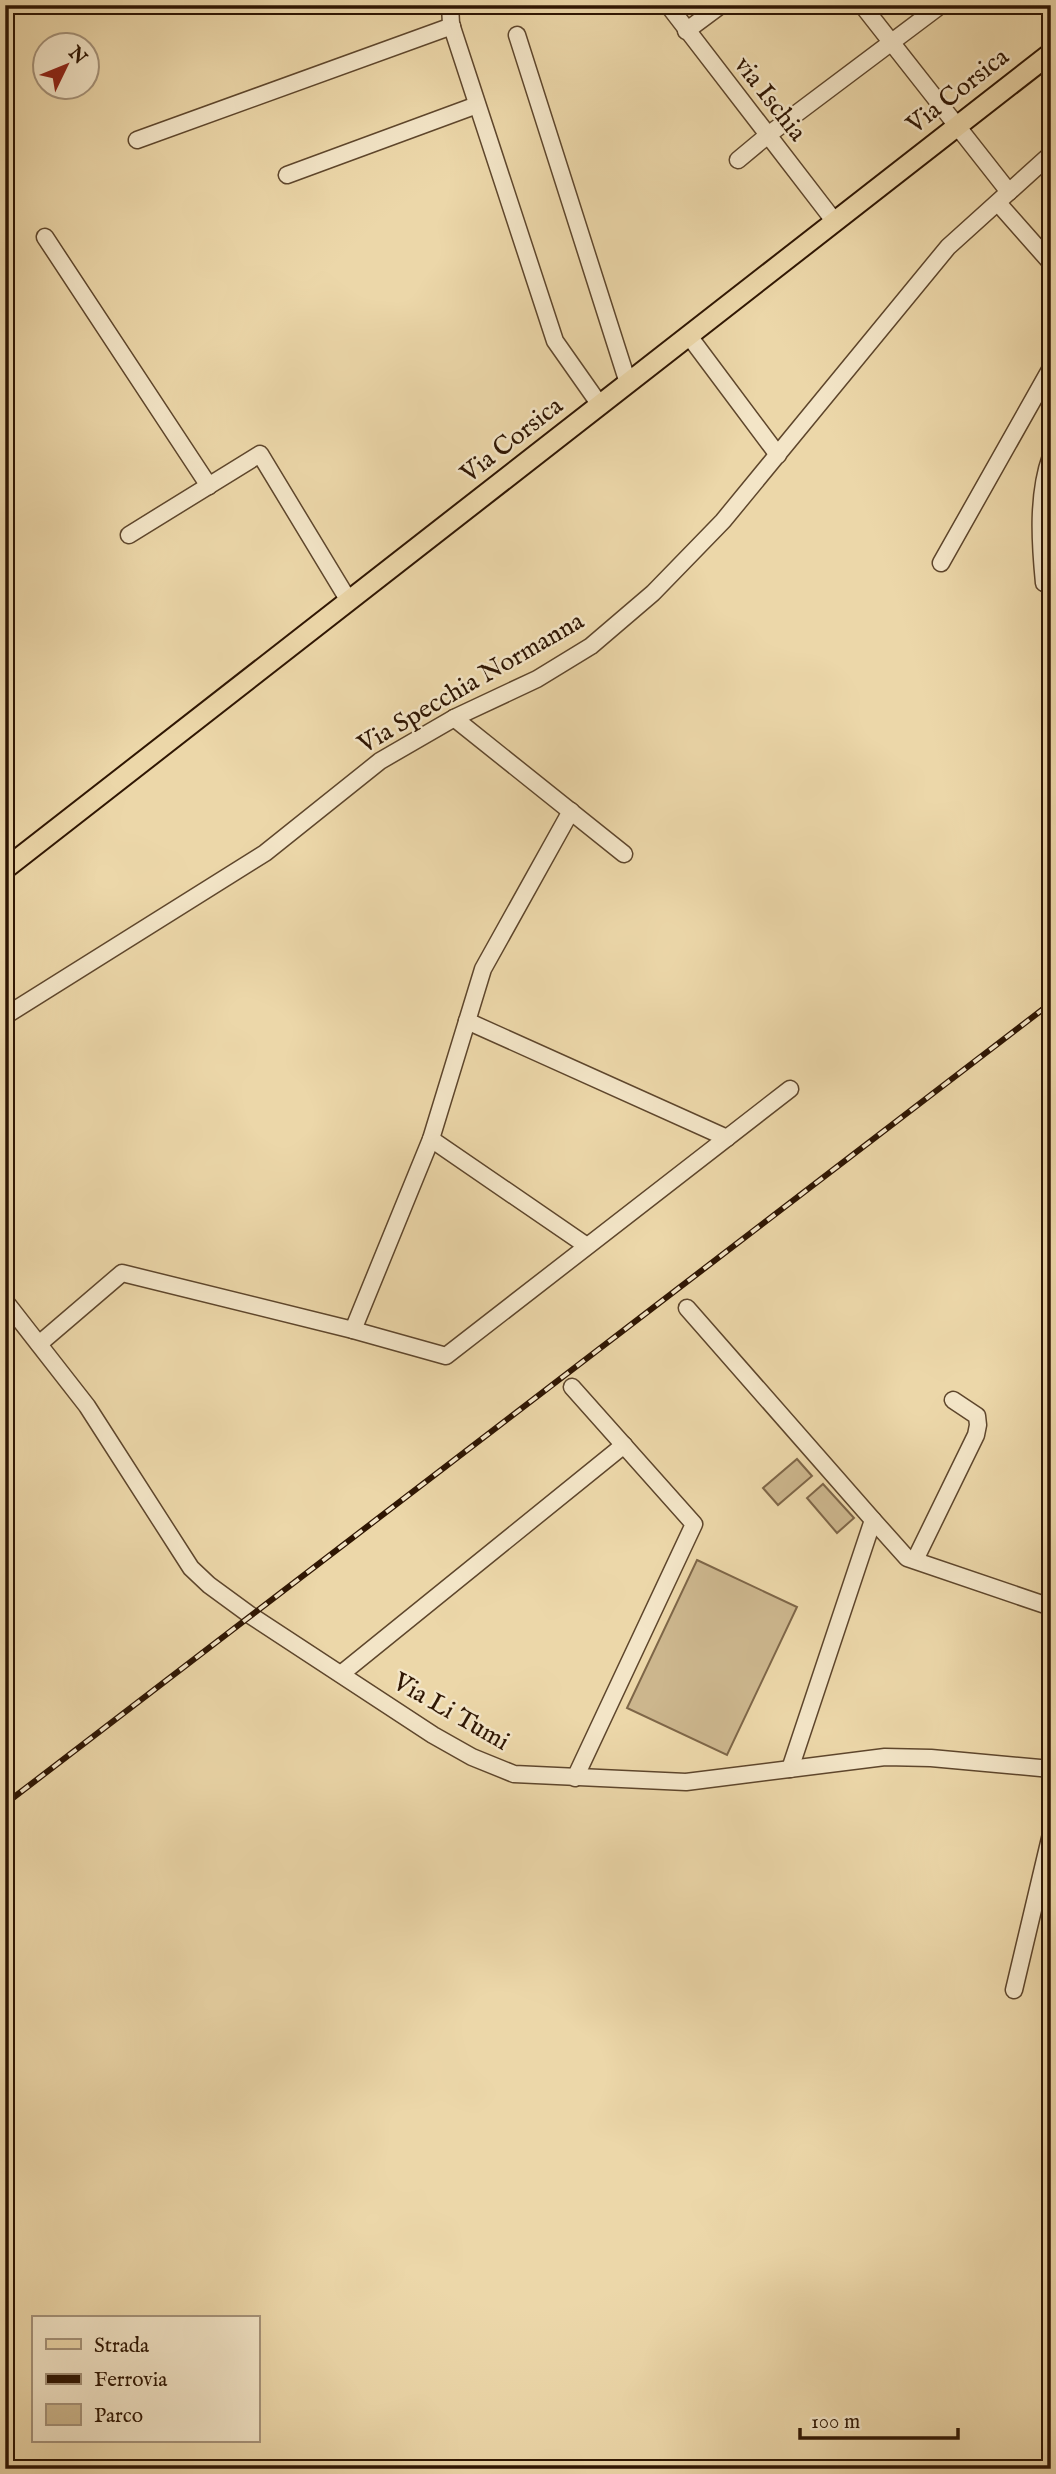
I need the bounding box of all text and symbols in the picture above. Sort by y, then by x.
north arrow [32,32,102,102]
street label: Via Corsica [899,40,1017,142]
text: N [62,41,92,70]
street label: via Ischia [727,50,814,149]
street label: Via Corsica [453,389,571,491]
street label: Via Specchia Normanna [351,604,591,762]
street label: Via Li Tumi [386,1665,515,1759]
legend [32,2316,259,2442]
text: Strada [94,2333,150,2360]
text: Ferrovia [94,2367,168,2394]
scale bar [800,2397,958,2441]
text: Parco [94,2403,143,2430]
text: 100 m [811,2409,860,2436]

